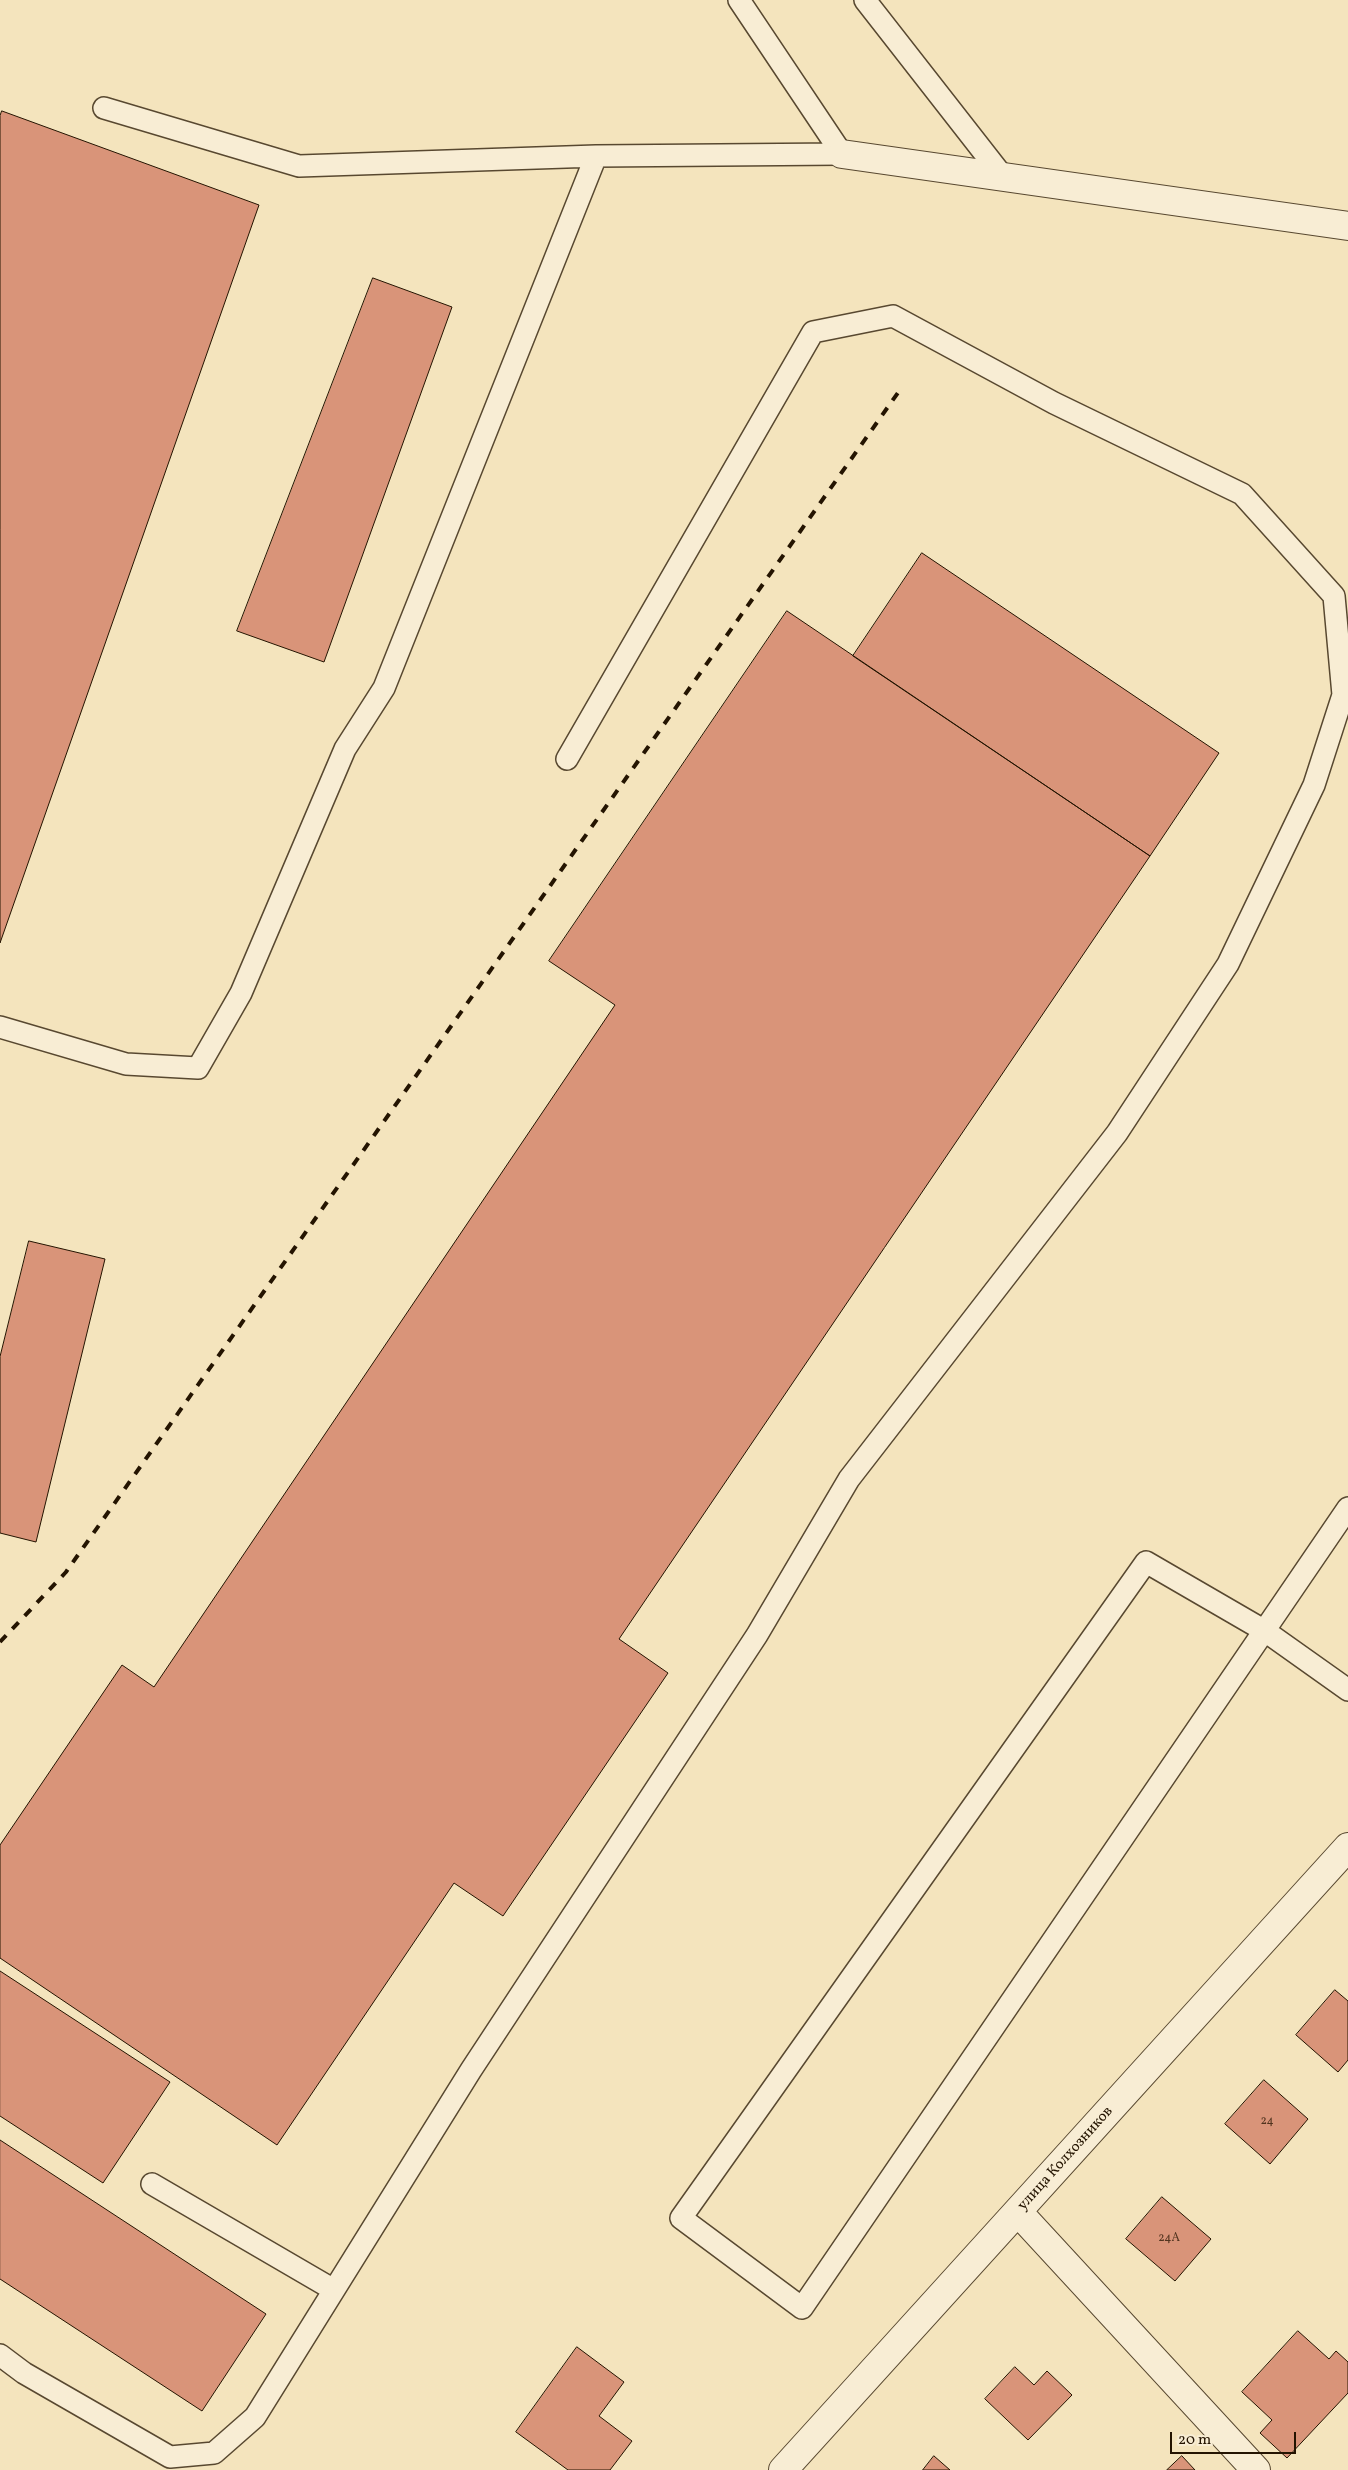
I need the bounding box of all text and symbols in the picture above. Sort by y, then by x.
street label: улица Колхозников [1014,2103,1118,2215]
house number: 24 [1260,2115,1274,2129]
house number: 24А [1158,2232,1180,2246]
scale bar [1173,2422,1299,2454]
text: 20 m [1178,2430,1211,2451]

